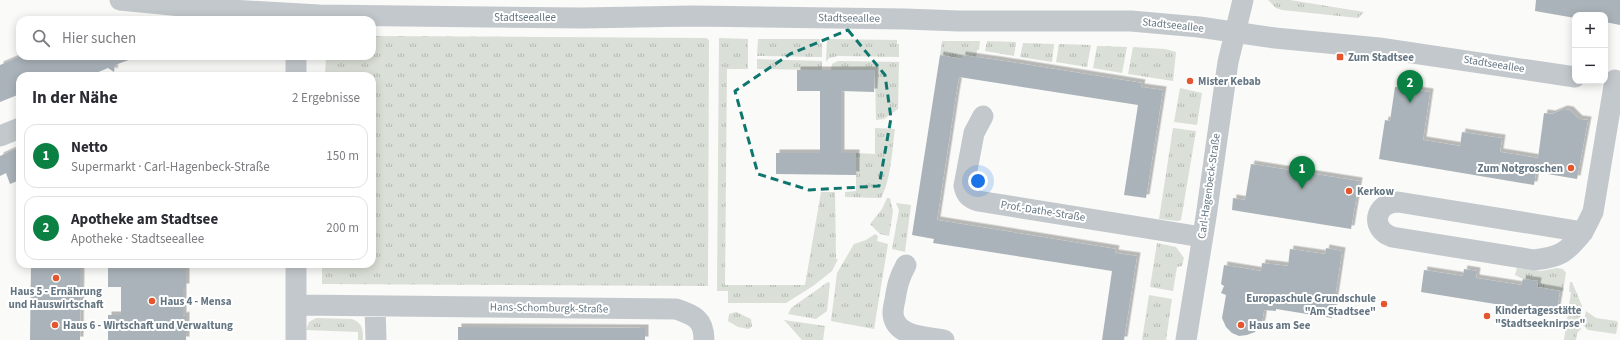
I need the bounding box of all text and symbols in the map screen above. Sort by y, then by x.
street label: Stadtseeallee [494,10,556,25]
street label: Stadtseeallee [818,10,881,26]
map controls [1572,12,1608,84]
button: + [1572,12,1608,48]
street label: Stadtseeallee [1141,14,1205,36]
search box [16,16,376,60]
icon: search [30,27,52,49]
text: Hier suchen [62,28,136,49]
button: − [1572,48,1608,84]
place label: Zum Stadtsee [1348,50,1414,65]
marker: Zum Stadtsee [1335,52,1345,62]
street label: Stadtseeallee [1462,52,1526,76]
pin: 2 [1397,70,1423,103]
place label: Mister Kebab [1198,74,1261,89]
marker: Mister Kebab [1185,76,1195,86]
text: In der Nähe [32,86,118,110]
text: 2 Ergebnisse [292,89,360,107]
street label: Carl-Hagenbeck-Straße [1194,132,1224,240]
text: Netto [71,137,108,158]
text: 1 [43,147,49,165]
text: 150 m [326,147,359,165]
pin: 1 [1289,156,1315,189]
text: Supermarkt · Carl-Hagenbeck-Straße [71,158,270,176]
place label: Zum Notgroschen [1478,161,1563,176]
marker: Zum Notgroschen [1566,163,1576,173]
your location [968,171,988,191]
place label: Kerkow [1357,184,1394,199]
marker: Kerkow [1344,186,1354,196]
street label: Prof.-Dathe-Straße [1000,197,1087,225]
text: Apotheke am Stadtsee [71,209,218,230]
text: 2 [43,219,49,237]
text: 200 m [326,219,359,237]
text: Apotheke · Stadtseeallee [71,230,204,248]
marker: Haus 5 - Ernährung und Hauswirtschaft [51,273,61,283]
place label: Haus 5 - Ernährung und Hauswirtschaft [8,284,104,312]
place label: Europaschule Grundschule "Am Stadtsee" [1246,291,1376,319]
place label: Haus 4 - Mensa [160,294,232,309]
marker: Haus 4 - Mensa [147,296,157,306]
street label: Hans-Schomburgk-Straße [490,299,609,317]
marker: Europaschule Grundschule "Am Stadtsee" [1379,299,1389,309]
place label: Kindertagesstätte "Stadtseeknirpse" [1495,303,1586,331]
marker: Kindertagesstätte "Stadtseeknirpse" [1482,311,1492,321]
place label: Haus 6 - Wirtschaft und Verwaltung [63,318,233,333]
place label: Haus am See [1249,318,1311,333]
marker: Haus 6 - Wirtschaft und Verwaltung [50,320,60,330]
marker: Haus am See [1236,320,1246,330]

